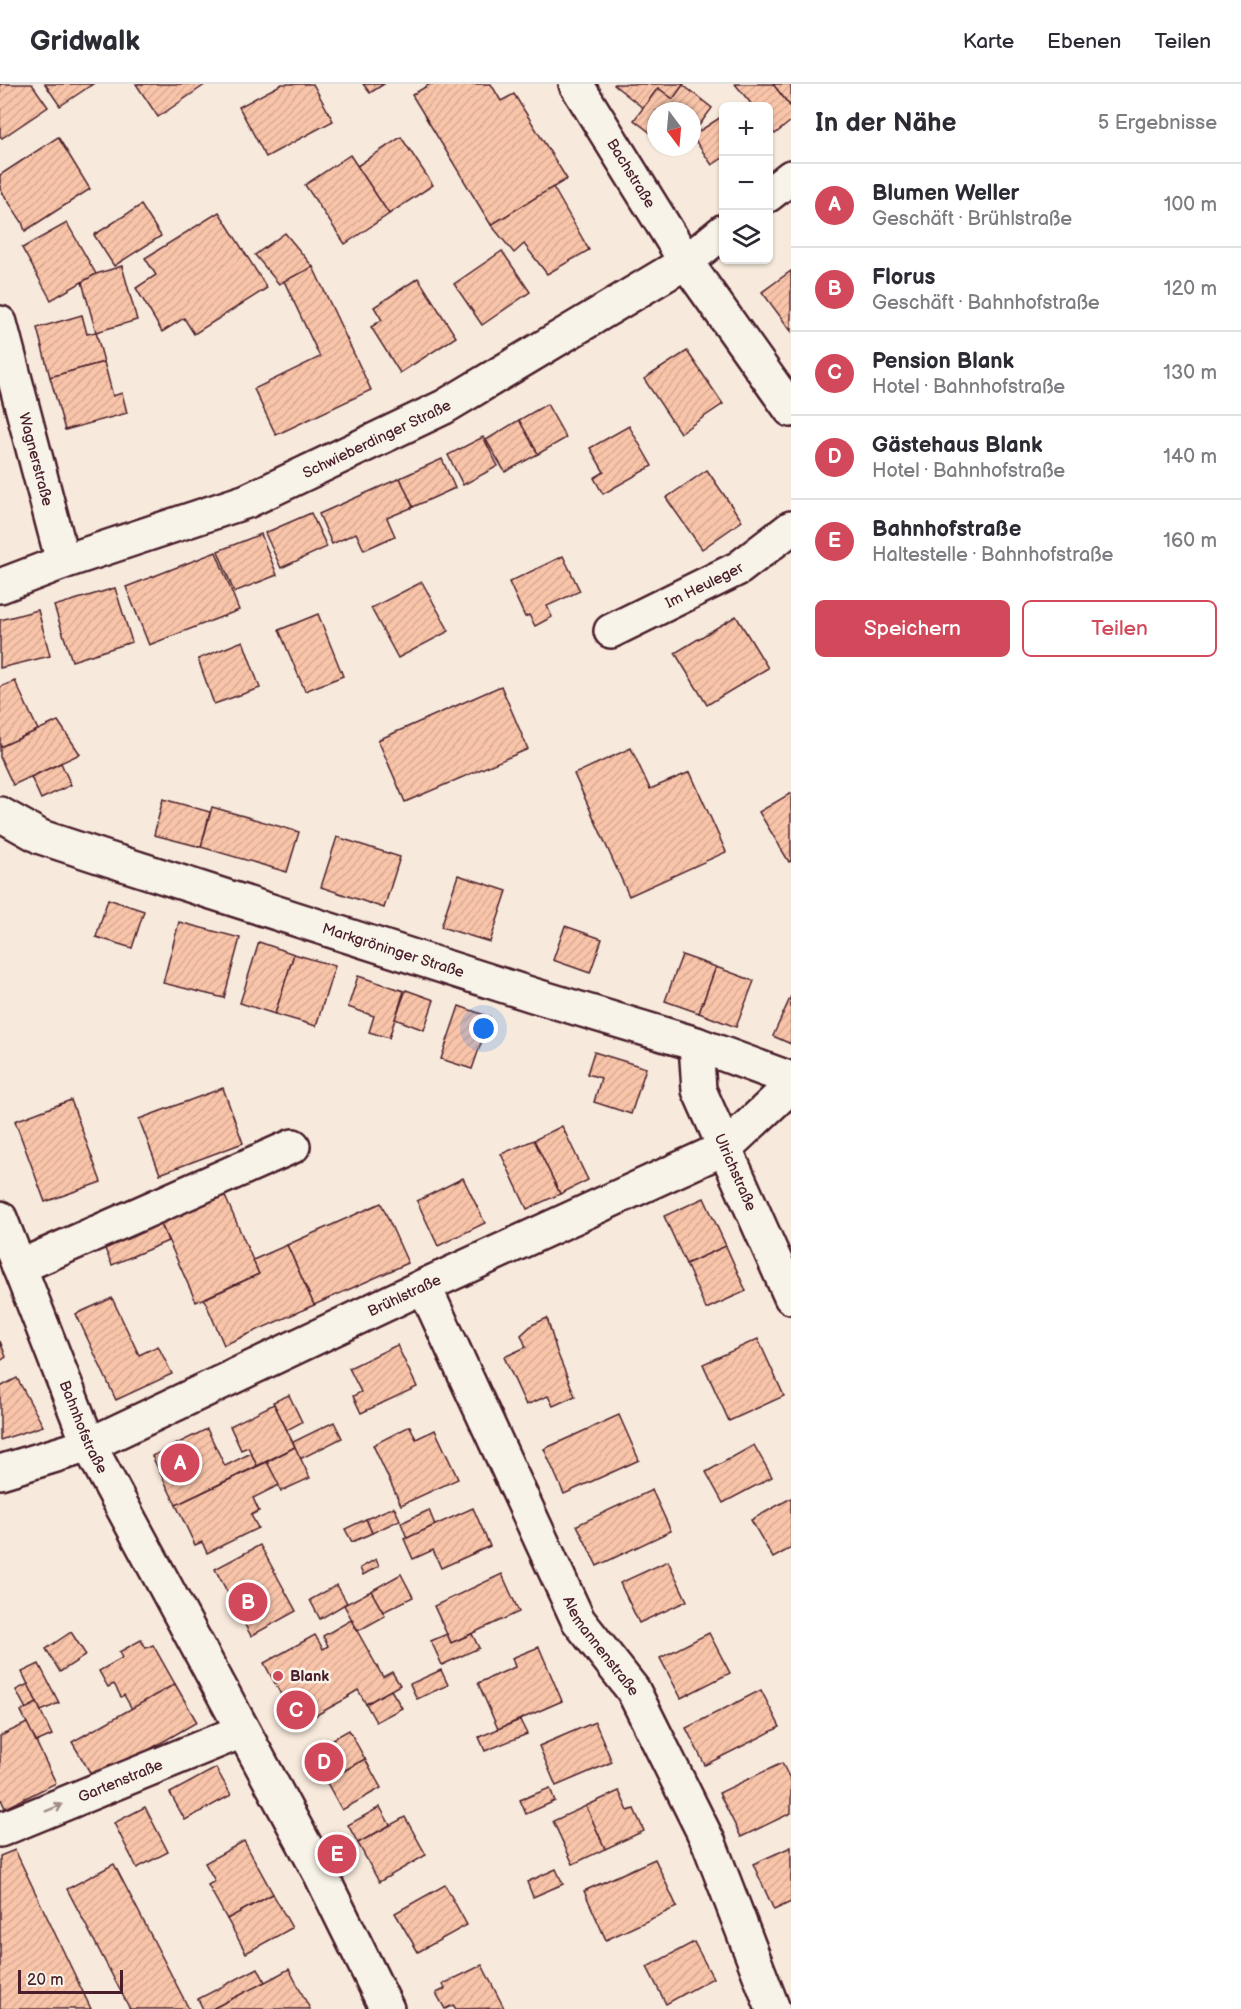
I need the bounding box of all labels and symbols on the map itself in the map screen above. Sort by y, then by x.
north arrow [647,102,701,156]
street label: Bachstraße [602,135,659,212]
street label: Schwieberdinger Straße [300,396,455,483]
street label: Wagnerstraße [14,411,57,508]
street label: Im Heuleger [662,558,748,613]
street label: Markgröninger Straße [320,919,467,982]
your location [469,1014,498,1043]
street label: Ulrichstraße [710,1131,761,1214]
street label: Brühlstraße [365,1270,444,1321]
street label: Bahnhofstraße [55,1378,112,1477]
pin: A [160,1440,200,1486]
pin: B [228,1580,268,1624]
street label: Alemannenstraße [558,1593,643,1699]
place label: Blank [290,1667,329,1686]
marker: Blank [271,1669,285,1683]
pin: C [276,1688,316,1732]
pin: D [304,1740,344,1784]
street label: Gartenstraße [75,1755,166,1807]
one-way arrow [44,1802,63,1813]
pin: E [318,1832,356,1876]
scale bar [18,1967,123,1994]

